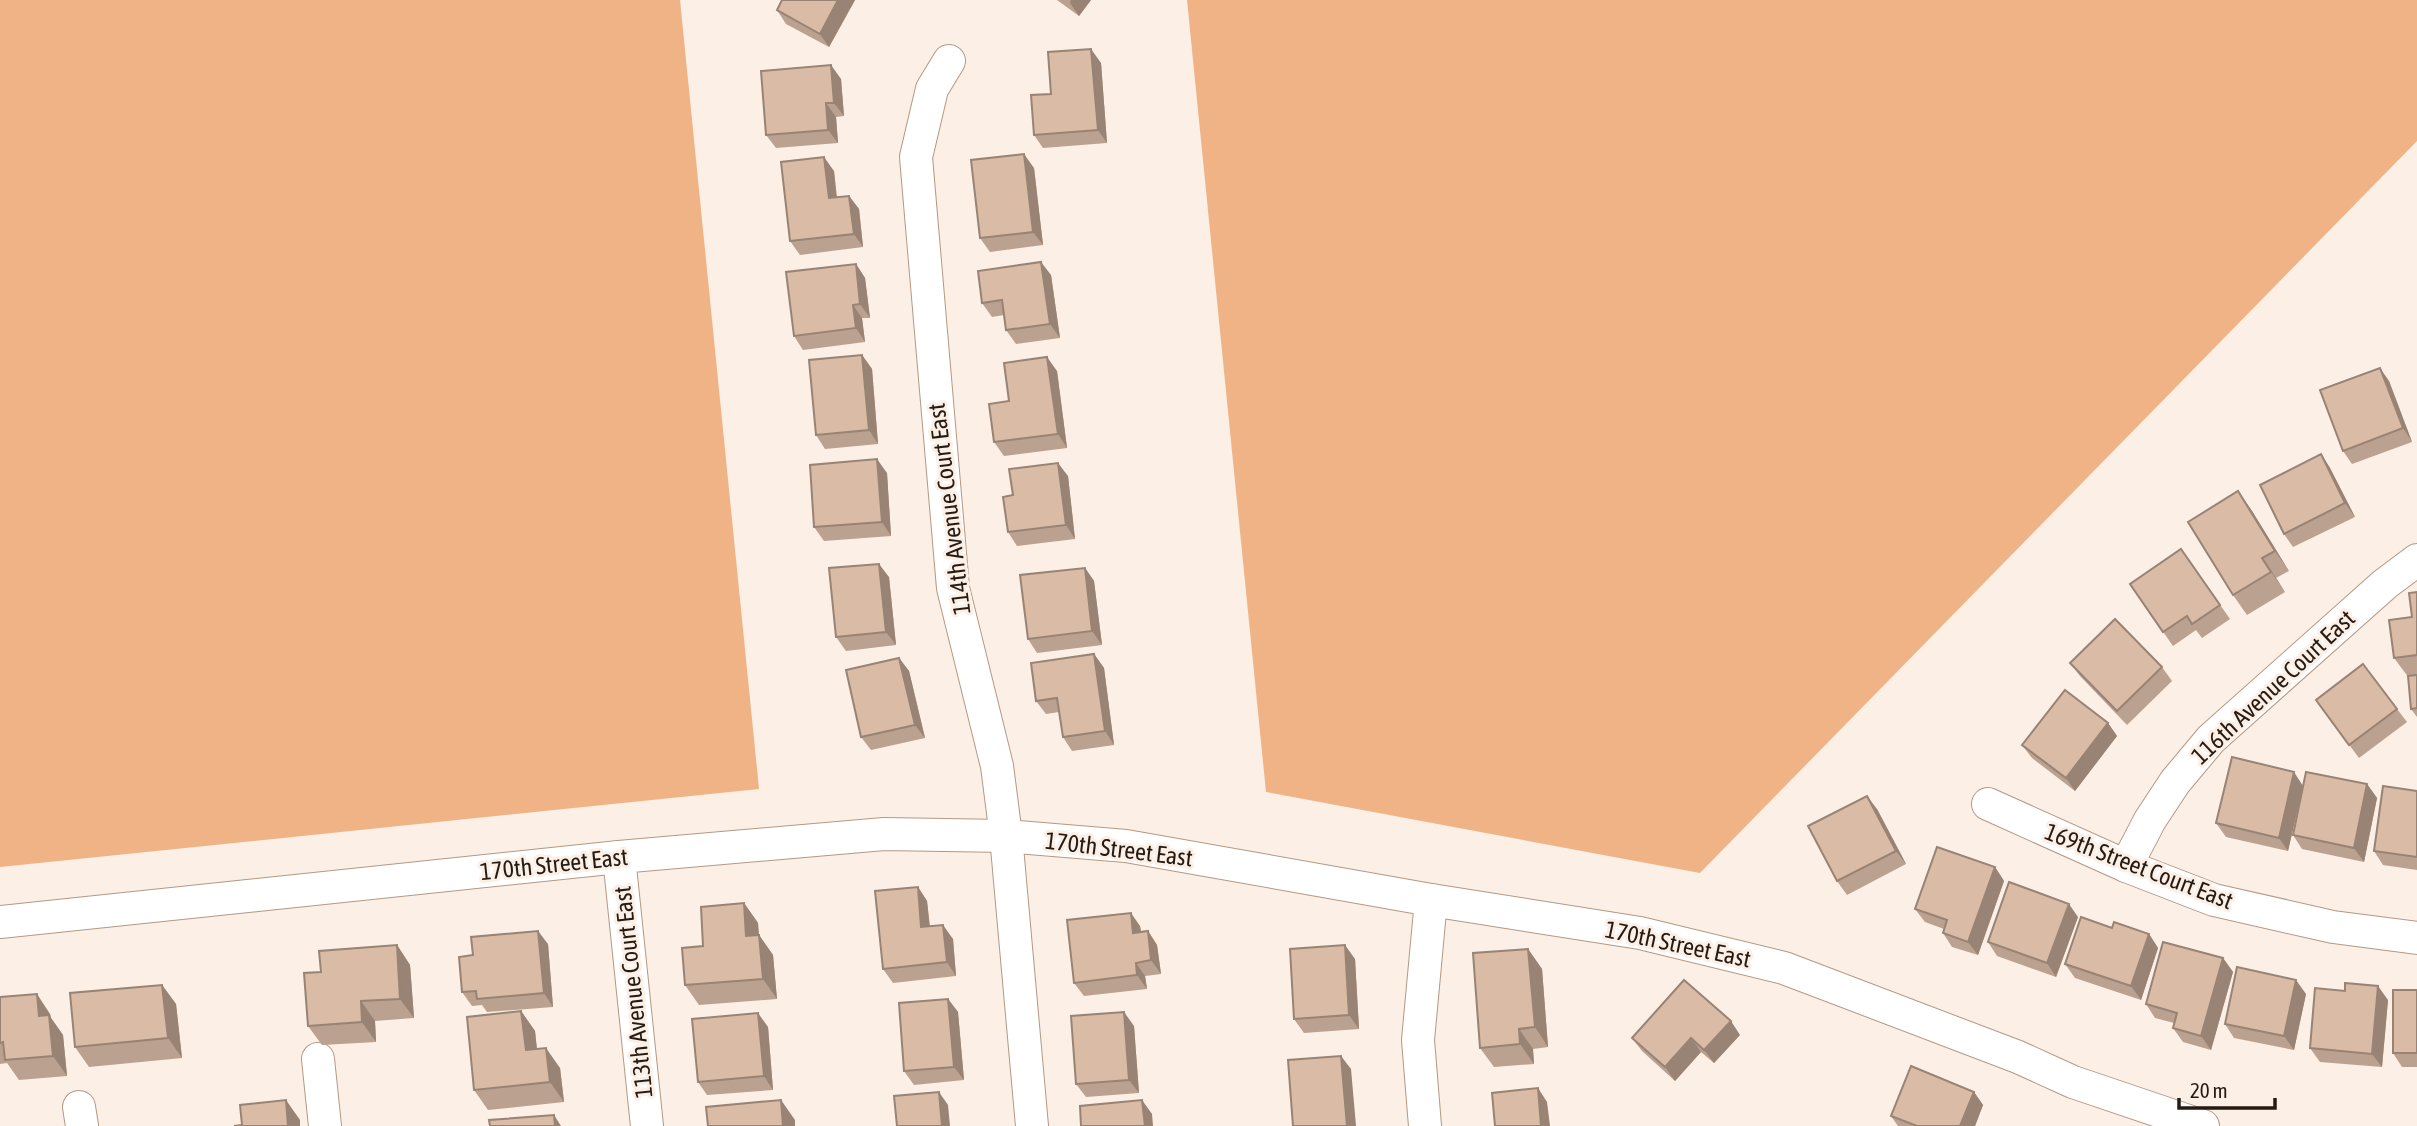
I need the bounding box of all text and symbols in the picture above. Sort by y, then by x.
street label: 114th Avenue Court East [923,402,975,616]
street label: 116th Avenue Court East [2186,604,2360,769]
street label: 169th Street Court East [2041,818,2237,914]
street label: 170th Street East [1044,827,1194,871]
street label: 170th Street East [479,843,629,885]
street label: 113th Avenue Court East [608,885,658,1099]
street label: 170th Street East [1603,915,1753,973]
scale bar [2179,1066,2275,1110]
text: 20 m [2190,1078,2228,1102]

